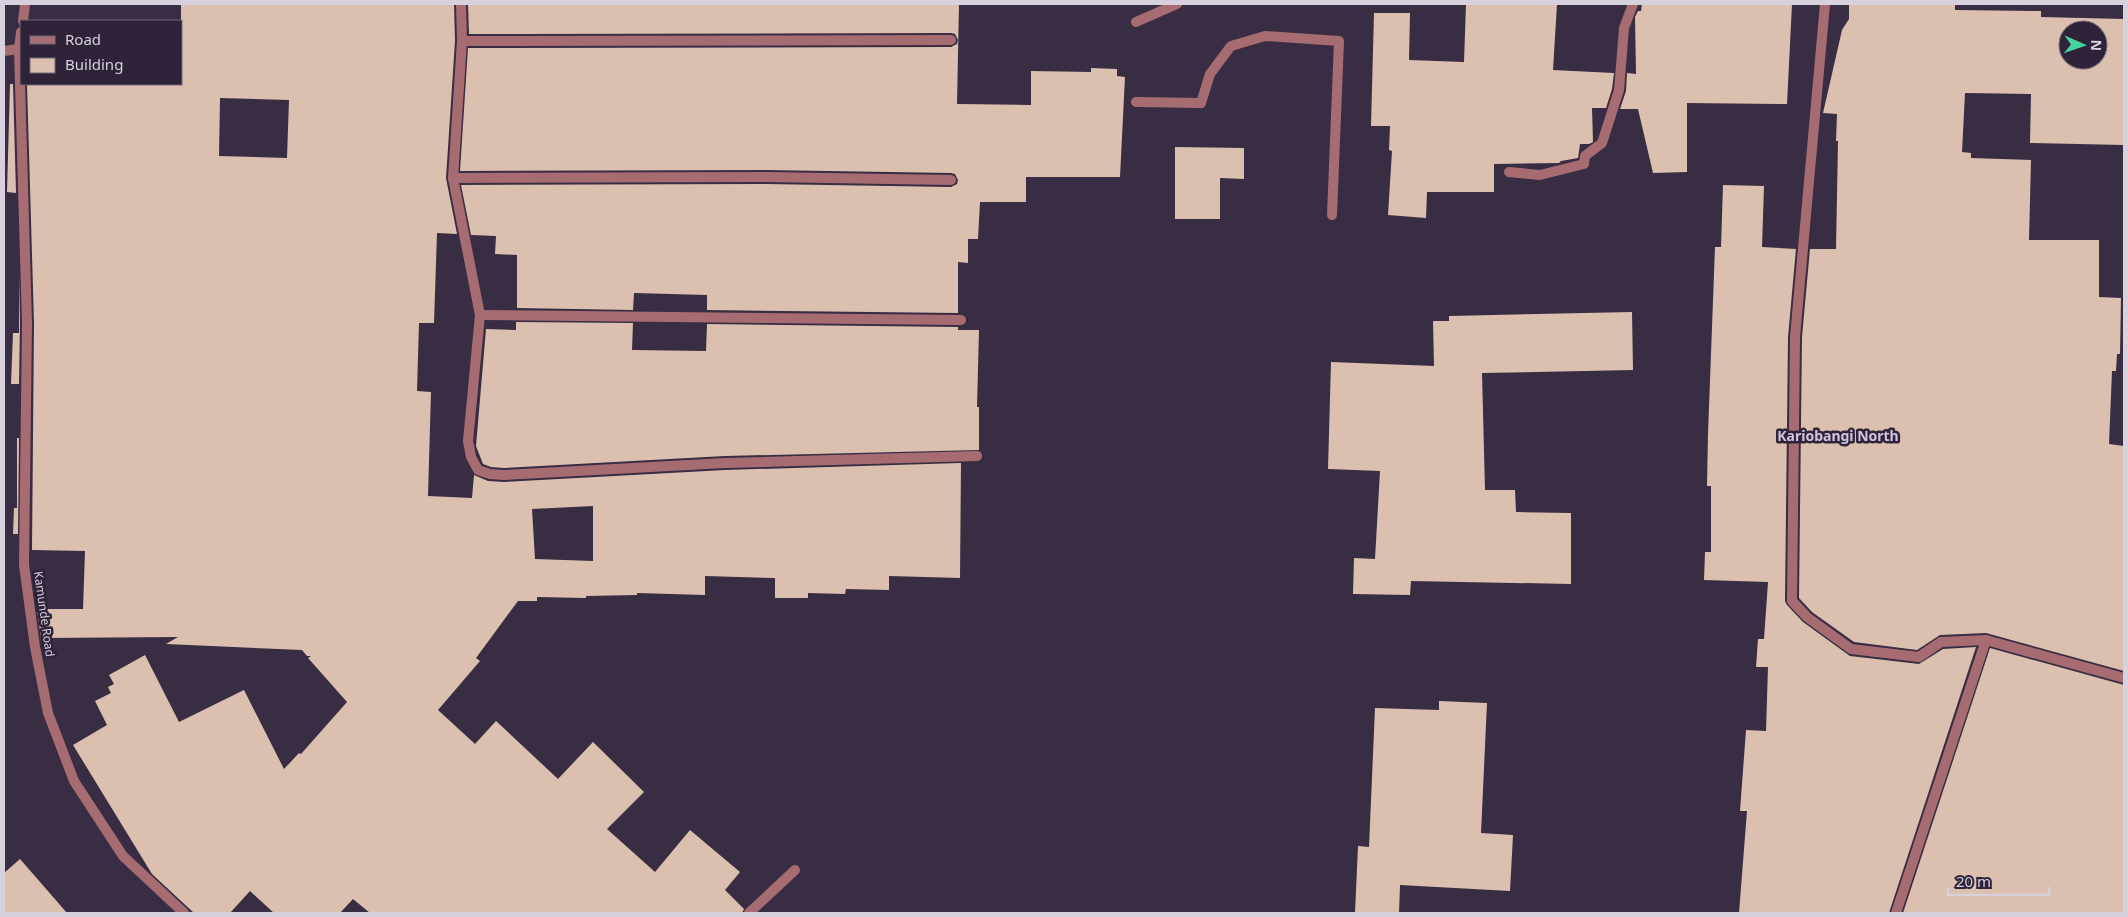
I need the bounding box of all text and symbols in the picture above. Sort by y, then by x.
legend [20,20,182,85]
north arrow [2058,20,2108,70]
text: Road [65,29,101,49]
text: N [2087,39,2106,51]
text: Building [65,54,123,74]
district label: Kariobangi North [1777,426,1899,445]
street label: Kamunde Road [30,570,59,658]
scale bar [1948,864,2049,896]
text: 20 m [1956,871,1991,891]

